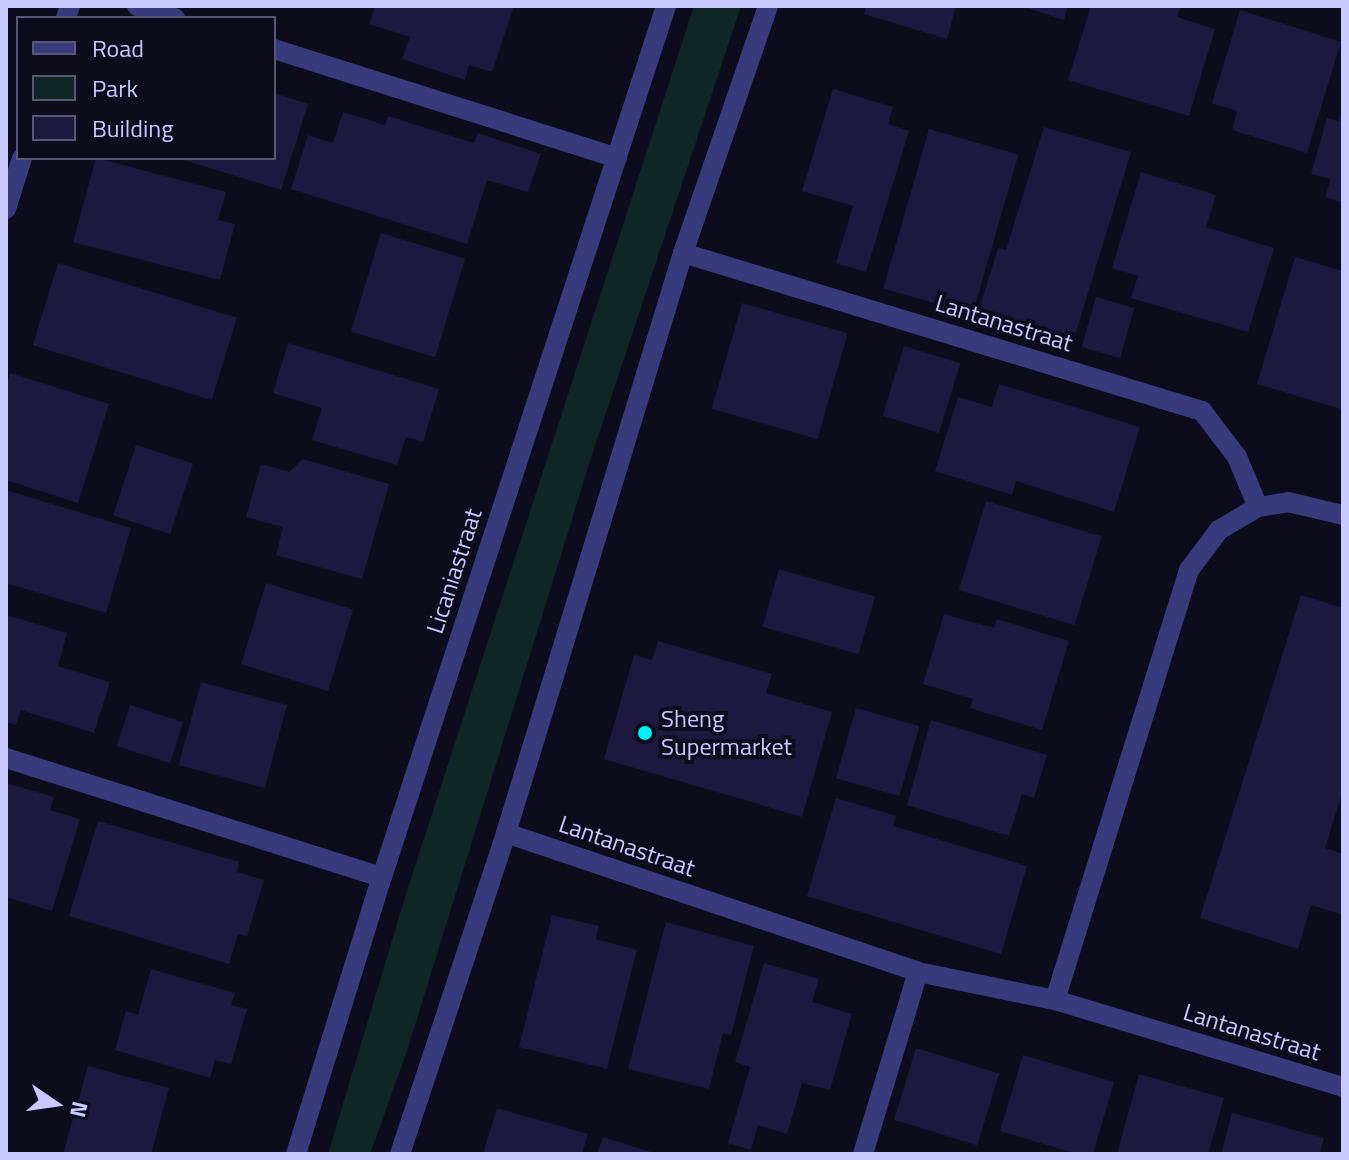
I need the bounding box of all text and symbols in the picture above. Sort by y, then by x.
legend [16,16,276,160]
text: Road [92,30,144,66]
text: Park [92,70,138,106]
text: Building [92,110,174,146]
street label: Lantanastraat [932,288,1076,358]
street label: Licaniastraat [420,505,488,637]
place label: Sheng Supermarket [661,705,792,761]
marker: Sheng Supermarket [636,724,654,742]
street label: Lantanastraat [555,809,699,883]
street label: Lantanastraat [1180,997,1324,1067]
north arrow [16,1064,96,1144]
text: N [61,1098,98,1121]

